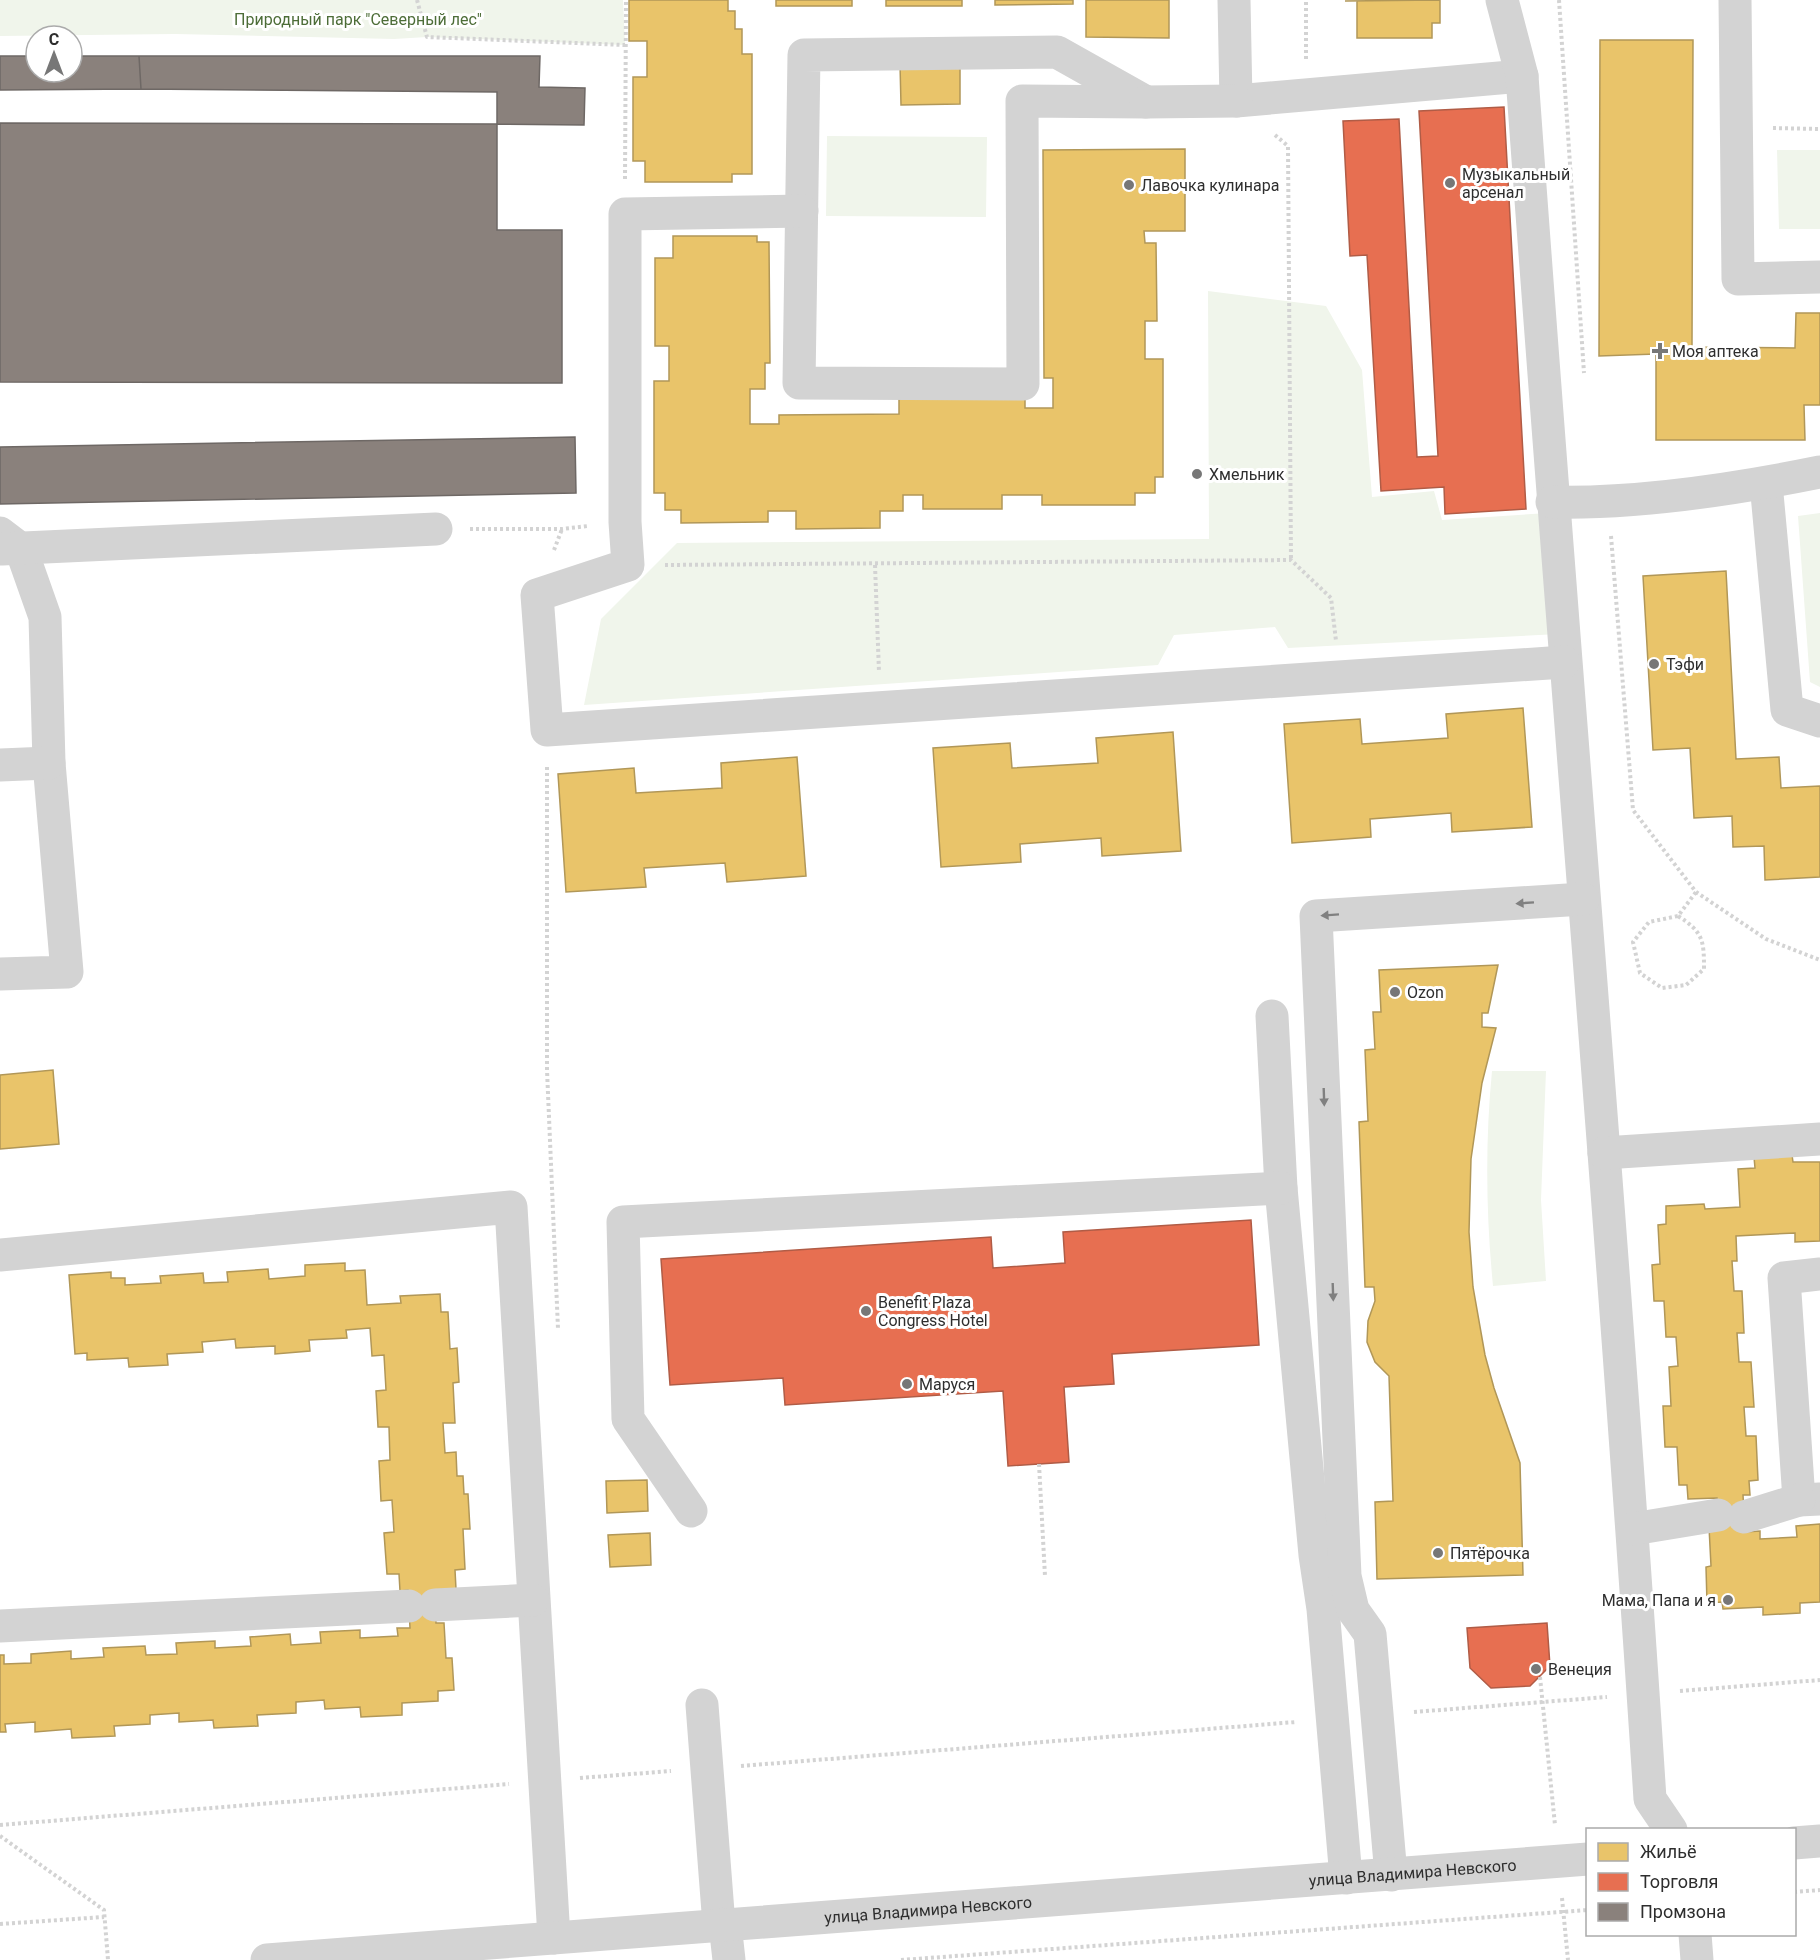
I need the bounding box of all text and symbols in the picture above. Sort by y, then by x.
park label: Природный парк "Северный лес" [234,10,482,29]
north arrow [24,24,84,84]
text: С [49,30,59,49]
place label: Музыкальный арсенал [1462,165,1570,202]
place label: Лавочка кулинара [1141,176,1279,195]
marker: Музыкальный арсенал [1443,176,1457,190]
marker: Лавочка кулинара [1122,178,1136,192]
place label: Моя аптека [1672,342,1759,361]
marker: Моя аптека [1653,344,1667,358]
place label: Хмельник [1209,465,1285,484]
marker: Хмельник [1190,467,1204,481]
place label: Тэфи [1666,655,1704,674]
marker: Тэфи [1647,657,1661,671]
one-way arrow [1515,898,1534,908]
one-way arrow [1321,911,1340,920]
place label: Ozon [1407,983,1444,1002]
marker: Ozon [1388,985,1402,999]
one-way arrow [1320,1088,1329,1107]
one-way arrow [1328,1283,1337,1302]
place label: Benefit Plaza Congress Hotel [878,1293,988,1330]
marker: Benefit Plaza Congress Hotel [859,1304,873,1318]
place label: Маруся [919,1375,975,1394]
marker: Маруся [900,1377,914,1391]
place label: Пятёрочка [1450,1544,1530,1563]
marker: Пятёрочка [1431,1546,1445,1560]
place label: Мама, Папа и я [1602,1591,1716,1610]
marker: Мама, Папа и я [1721,1593,1735,1607]
place label: Венеция [1548,1660,1612,1679]
marker: Венеция [1529,1662,1543,1676]
legend [1586,1828,1796,1936]
text: Жильё [1640,1841,1696,1862]
street label: улица Владимира Невского [1308,1855,1517,1890]
text: Торговля [1640,1871,1718,1892]
street label: улица Владимира Невского [824,1892,1033,1927]
text: Промзона [1640,1901,1726,1922]

